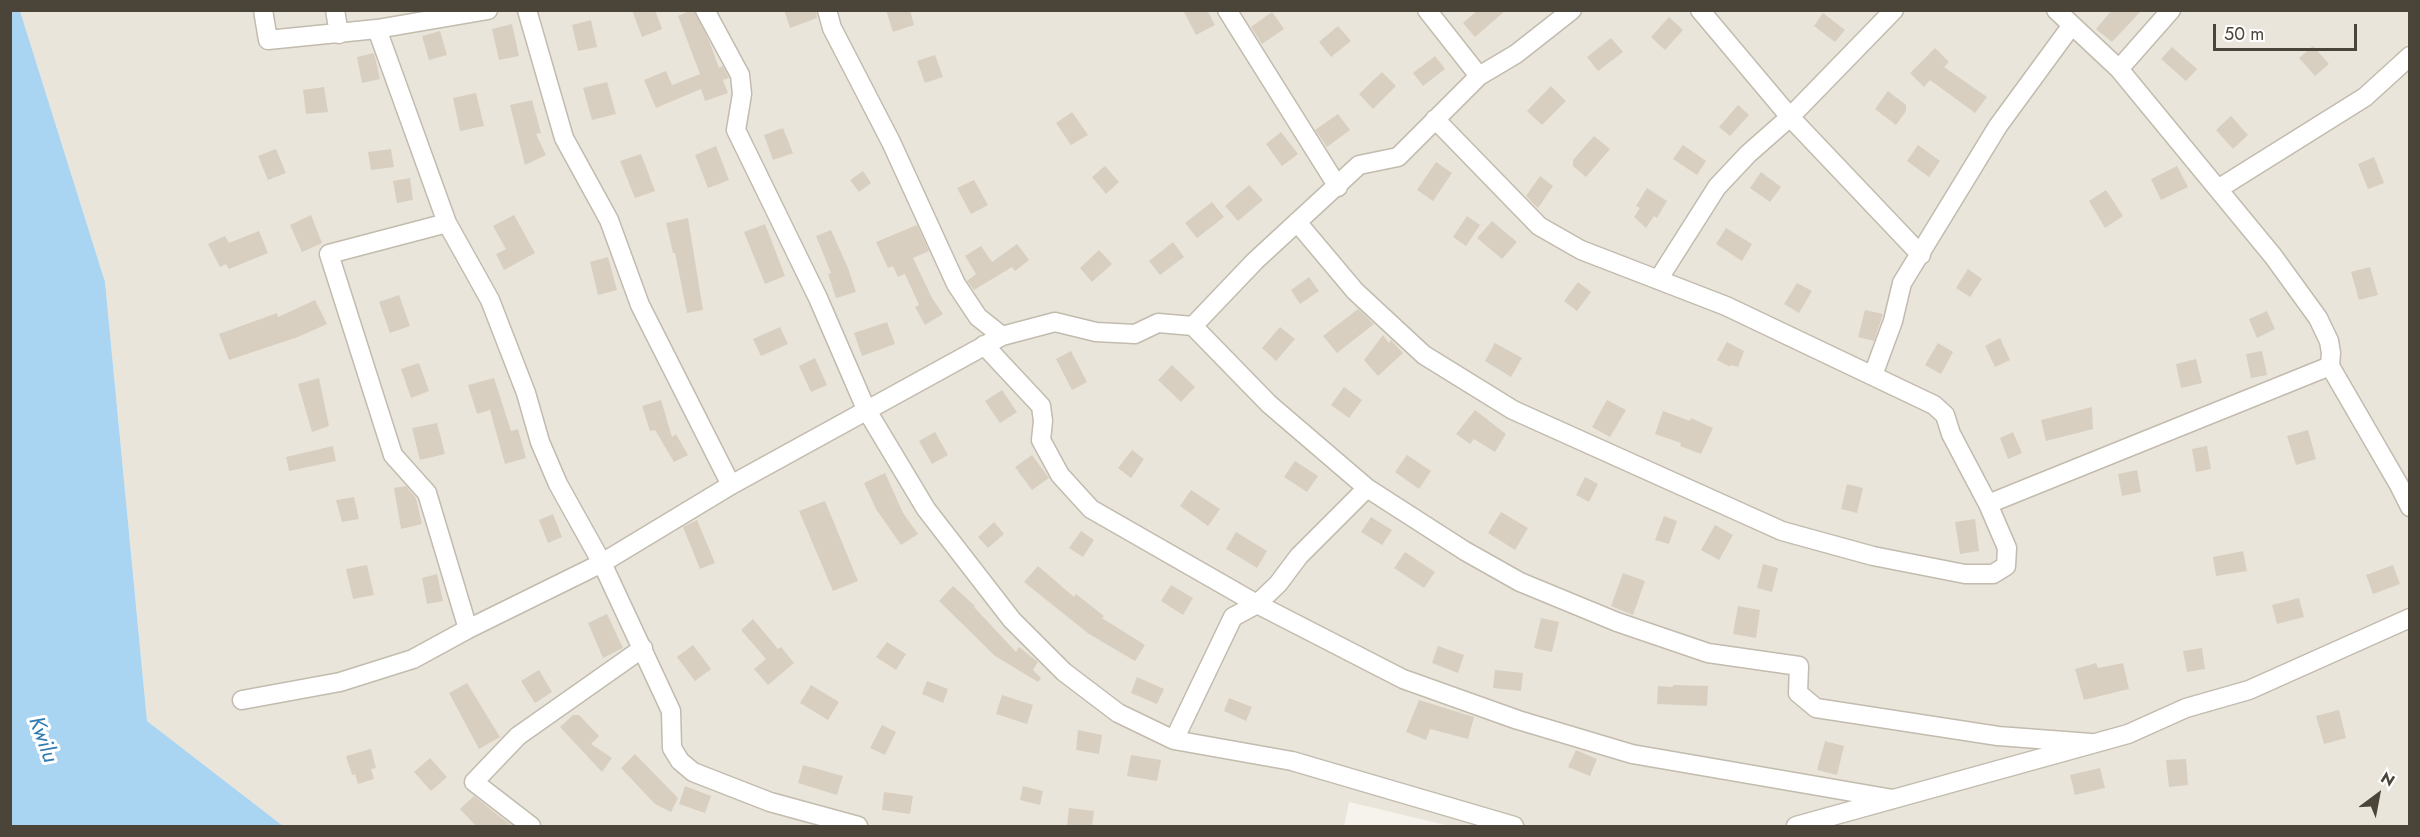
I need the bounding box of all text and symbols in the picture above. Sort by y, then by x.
scale bar [2216,12,2360,50]
text: 50 m [2224,21,2264,47]
water label: Kwilu [22,713,62,767]
north arrow [2348,765,2408,825]
text: N [2376,766,2399,792]

